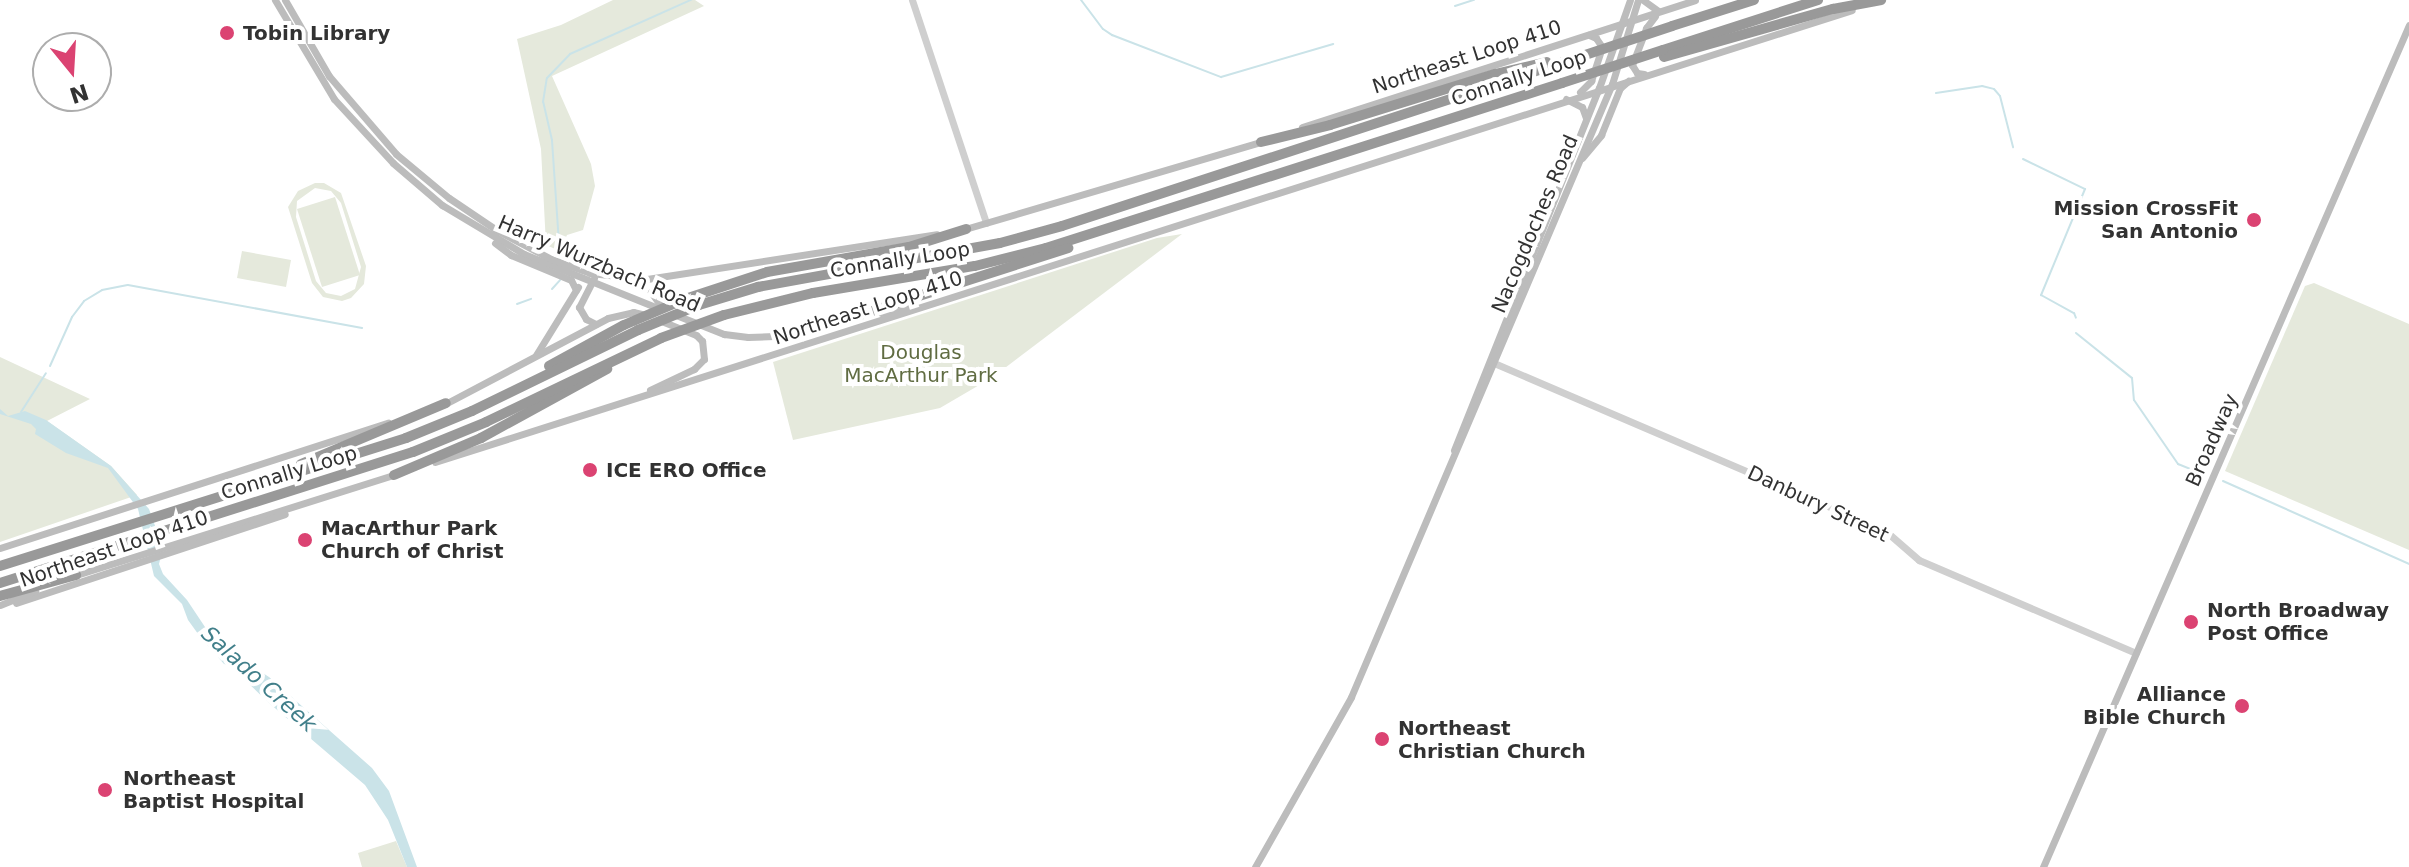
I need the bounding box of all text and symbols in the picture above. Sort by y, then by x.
street label: Northeast Loop 410 [1369,15,1565,99]
place label: Tobin Library [243,21,390,45]
marker: Tobin Library [218,24,236,42]
north arrow [32,32,112,112]
street label: Connally Loop [1448,45,1590,111]
text: N [66,79,92,108]
street label: Nacogdoches Road [1487,131,1583,317]
place label: Mission CrossFit San Antonio [2053,196,2238,243]
street label: Harry Wurzbach Road [494,211,704,317]
marker: Mission CrossFit San Antonio [2245,211,2263,229]
street label: Connally Loop [828,237,972,283]
street label: Northeast Loop 410 [770,266,966,350]
park label: Douglas MacArthur Park [844,340,998,387]
street label: Broadway [2181,390,2243,490]
street label: Connally Loop [218,441,360,505]
place label: ICE ERO Office [606,458,766,482]
marker: ICE ERO Office [581,461,599,479]
street label: Danbury Street [1744,461,1892,547]
street label: Northeast Loop 410 [17,505,211,593]
place label: MacArthur Park Church of Christ [321,516,504,563]
marker: MacArthur Park Church of Christ [296,531,314,549]
place label: North Broadway Post Office [2207,598,2389,645]
marker: North Broadway Post Office [2182,613,2200,631]
water label: Salado Creek [196,620,322,738]
place label: Alliance Bible Church [2083,682,2226,729]
marker: Alliance Bible Church [2233,697,2251,715]
place label: Northeast Christian Church [1398,716,1586,763]
marker: Northeast Christian Church [1373,730,1391,748]
place label: Northeast Baptist Hospital [123,766,304,813]
marker: Northeast Baptist Hospital [94,779,116,801]

